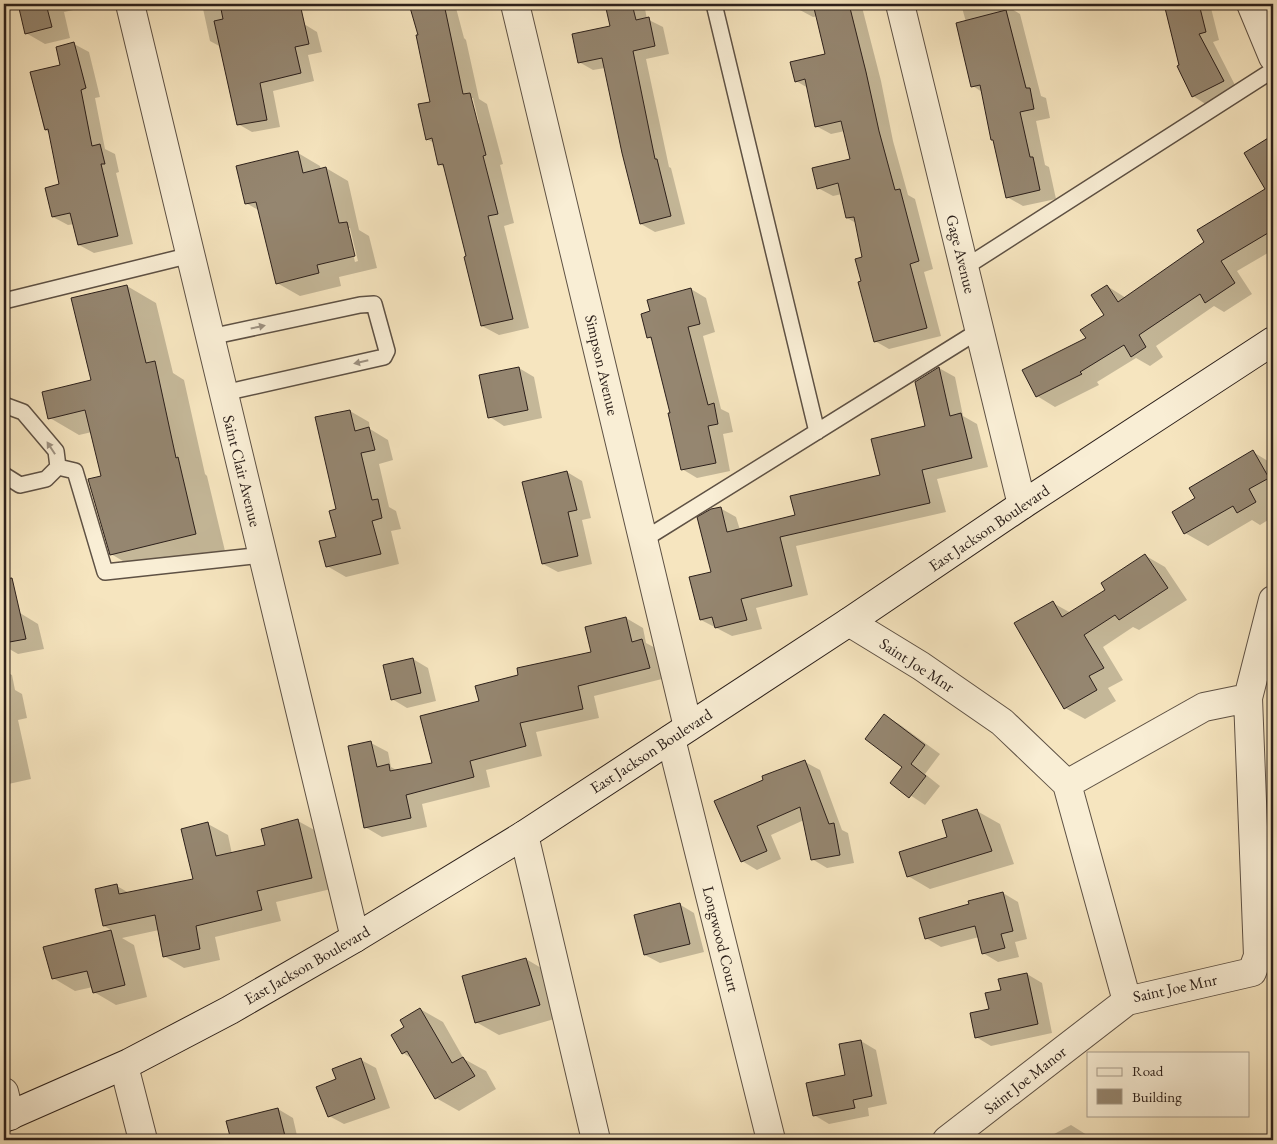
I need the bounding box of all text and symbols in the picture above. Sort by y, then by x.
street label: Gage Avenue [941,212,981,296]
street label: Simpson Avenue [580,313,624,417]
one-way arrow [251,323,266,331]
one-way arrow [354,358,369,366]
street label: Saint Clair Avenue [218,413,266,529]
one-way arrow [47,441,56,455]
street label: East Jackson Boulevard [925,479,1054,576]
street label: Saint Joe Mnr [875,633,959,697]
street label: East Jackson Boulevard [586,703,717,798]
street label: Longwood Court [698,884,744,994]
street label: East Jackson Boulevard [241,920,374,1009]
street label: Saint Joe Mnr [1131,969,1220,1007]
street label: Saint Joe Manor [979,1041,1071,1119]
legend [1087,1052,1250,1116]
text: Road [1132,1061,1164,1080]
text: Building [1132,1087,1182,1106]

